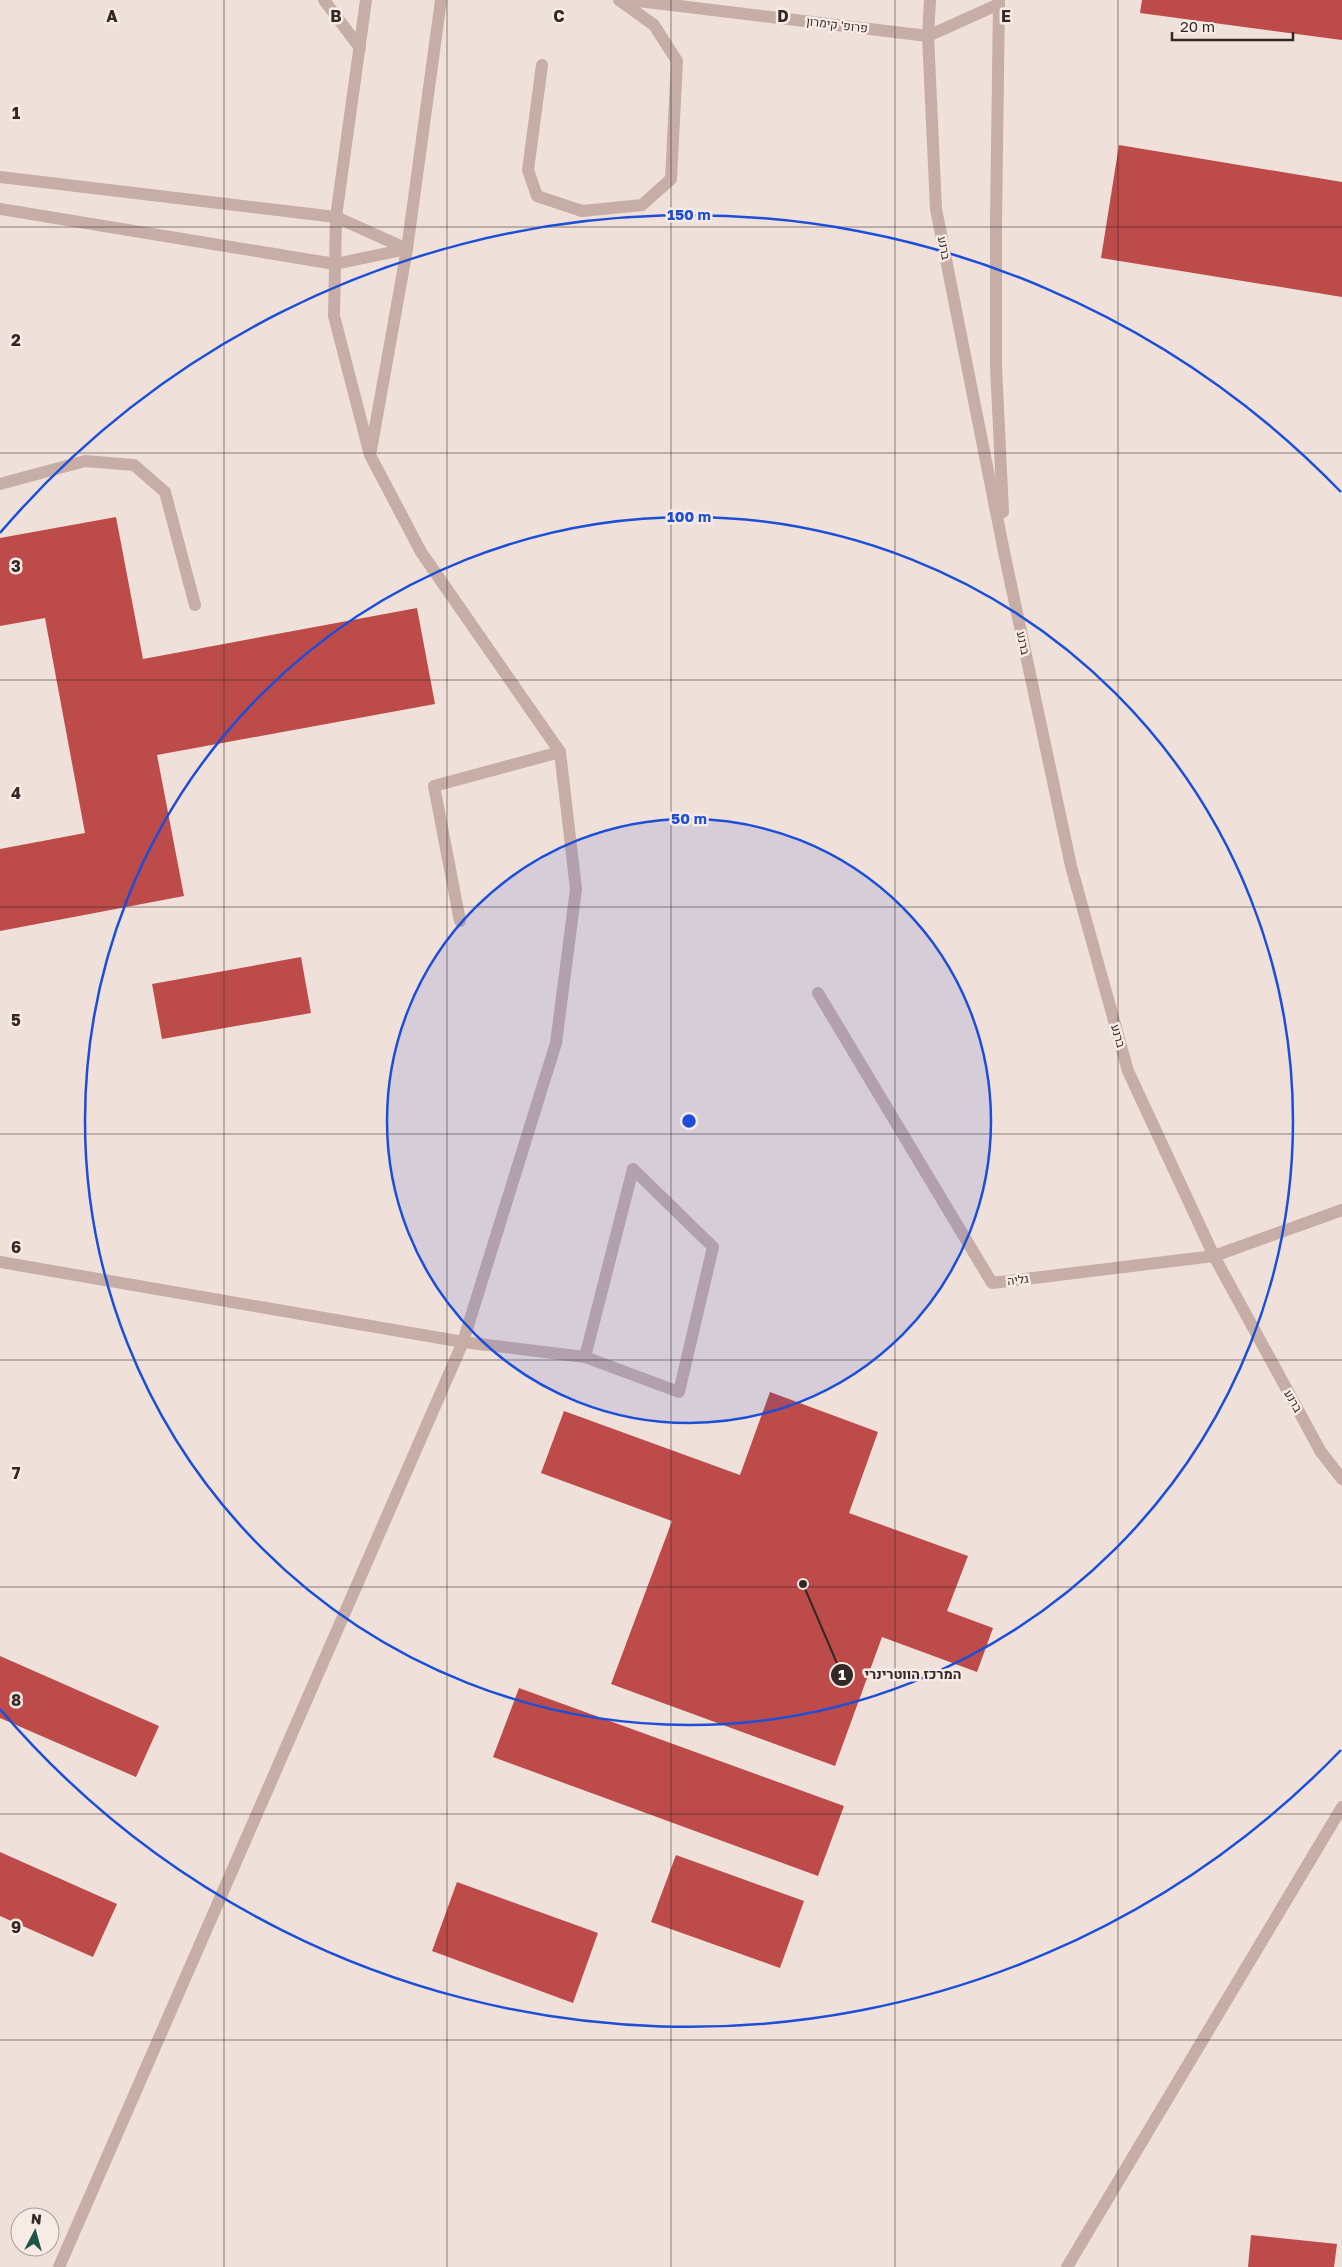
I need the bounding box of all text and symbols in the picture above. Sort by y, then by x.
text: A [106,6,118,26]
text: B [330,6,342,26]
text: C [553,6,565,26]
text: D [777,6,789,26]
text: E [1001,6,1011,26]
scale bar [1172,10,1293,42]
street label: פרופ' קימרון [806,13,869,36]
text: 20 m [1180,17,1215,35]
text: 1 [12,103,20,123]
text: 150 m [667,205,711,223]
street label: ברנע [935,235,954,262]
text: 2 [11,330,21,350]
text: 100 m [667,507,711,525]
text: 3 [11,556,21,576]
street label: ברנע [1014,630,1033,657]
text: 4 [11,783,21,803]
text: 50 m [671,809,707,827]
text: 5 [11,1010,21,1030]
street label: ברנע [1108,1022,1129,1050]
centre of rings [680,1112,698,1130]
text: 6 [11,1237,21,1257]
street label: גליה [1006,1271,1030,1288]
street label: ברנע [1281,1387,1306,1415]
text: 7 [12,1463,21,1483]
callout: המרכז הווטרינרי [829,1660,971,1689]
text: 1 [838,1665,846,1683]
text: המרכז הווטרינרי [864,1665,962,1682]
text: 8 [11,1690,21,1710]
text: 9 [11,1917,21,1937]
north arrow [10,2207,60,2257]
text: N [30,2210,43,2228]

